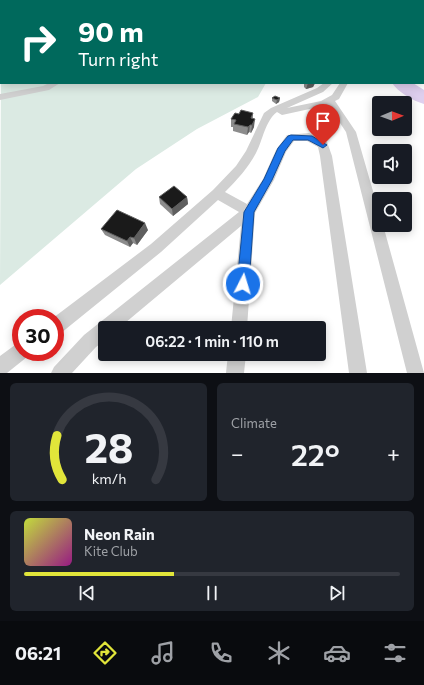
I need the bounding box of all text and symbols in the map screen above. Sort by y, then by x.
text: 90 m [78,14,144,48]
icon: right [12,16,64,68]
text: Turn right [78,48,158,70]
north arrow [372,96,412,136]
map controls [372,96,412,232]
pin [306,104,340,145]
icon: arrive [312,110,334,132]
button: sound [372,144,412,184]
button: search [372,192,412,232]
position arrow [222,263,264,305]
speed limit sign: 30 [12,309,64,361]
text: 06:22 · 1 min · 110 m [145,332,279,350]
text: Climate [231,415,277,431]
text: 28 [84,421,133,472]
text: 22° [291,435,340,472]
text: − [231,440,244,467]
text: + [387,440,400,467]
text: km/h [91,469,126,487]
text: Neon Rain [84,525,155,543]
text: Kite Club [84,543,138,559]
icon: previous [76,582,98,604]
icon: pause [201,582,223,604]
icon: next [326,582,348,604]
icon: directions [91,639,119,667]
icon: music [149,639,177,667]
icon: phone [207,639,235,667]
icon: climate [265,639,293,667]
icon: car [323,639,351,667]
icon: filters [381,639,409,667]
text: 06:21 [15,642,61,664]

